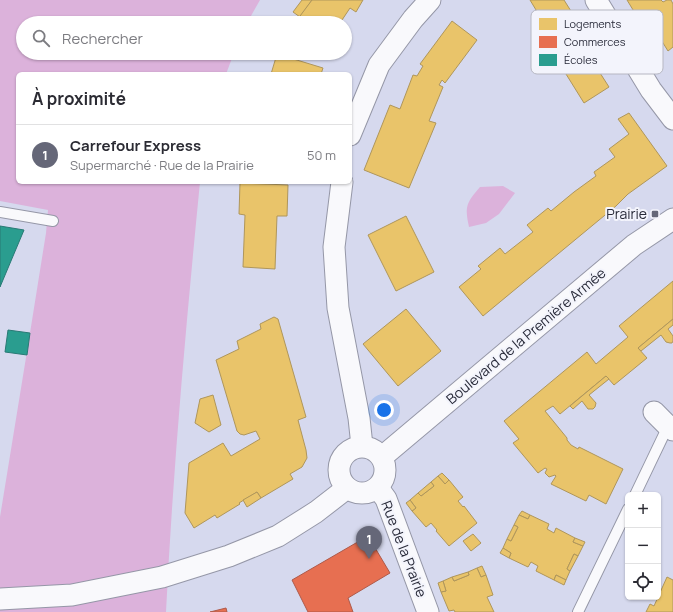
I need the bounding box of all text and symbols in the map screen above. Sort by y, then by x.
legend [531,10,663,74]
search box [16,16,352,60]
text: Logements [564,16,621,31]
icon: search [30,27,52,49]
text: Rechercher [62,28,143,49]
text: Commerces [564,34,626,49]
text: Écoles [564,52,598,67]
text: À proximité [32,87,126,110]
text: Carrefour Express [70,135,201,156]
text: 1 [42,146,48,164]
text: 50 m [307,146,336,164]
text: Supermarché · Rue de la Prairie [70,156,254,174]
place label: Prairie [606,204,647,223]
marker: Prairie [650,209,660,219]
street label: Boulevard de la Première Armée [442,263,609,408]
your location [374,400,394,420]
map controls [625,492,661,600]
button: + [625,492,661,528]
street label: Rue de la Prairie [377,498,432,600]
pin: 1 [356,526,382,559]
button: − [625,528,661,564]
button: locate [625,564,661,600]

